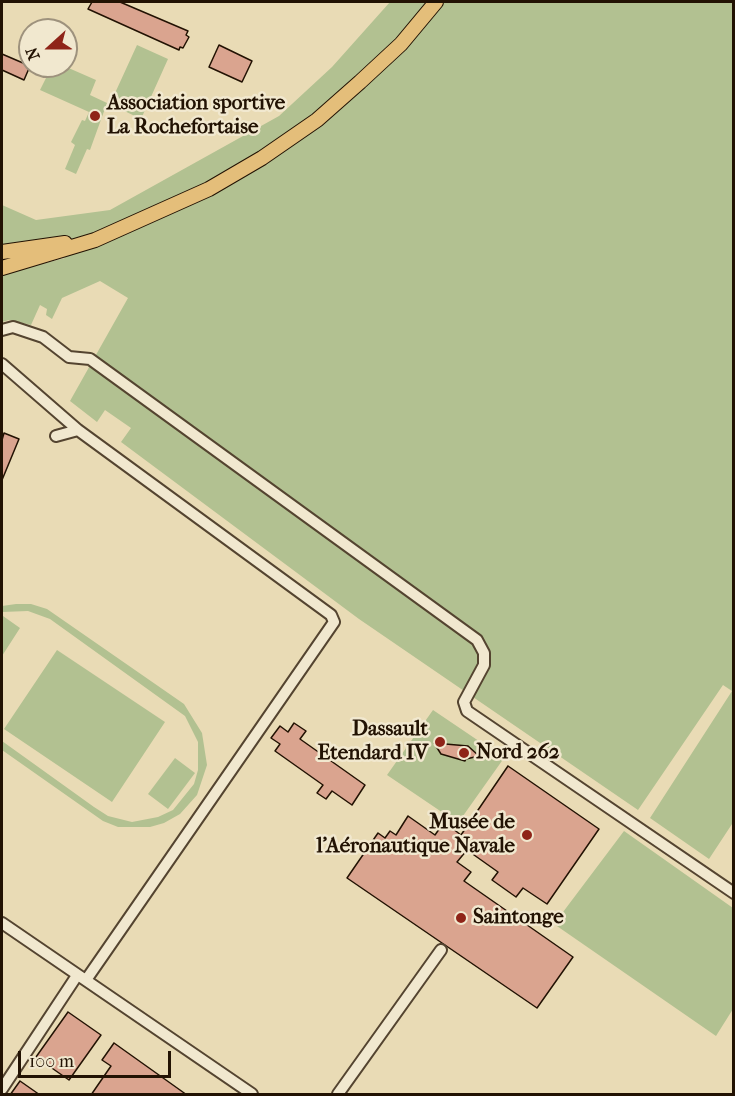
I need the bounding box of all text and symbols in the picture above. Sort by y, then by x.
north arrow [18,18,78,78]
text: N [22,45,44,63]
place label: Association sportive La Rochefortaise [107,91,285,141]
marker: Association sportive La Rochefortaise [88,109,102,123]
place label: Dassault Etendard IV [318,717,428,767]
marker: Dassault Etendard IV [433,735,447,749]
place label: Nord 262 [476,740,560,766]
marker: Nord 262 [457,746,471,760]
place label: Musée de l'Aéronautique Navale [317,810,515,860]
marker: Musée de l'Aéronautique Navale [520,828,534,842]
place label: Saintonge [473,905,564,931]
marker: Saintonge [454,911,468,925]
scale bar [21,1039,174,1077]
text: 100 m [29,1051,74,1072]

